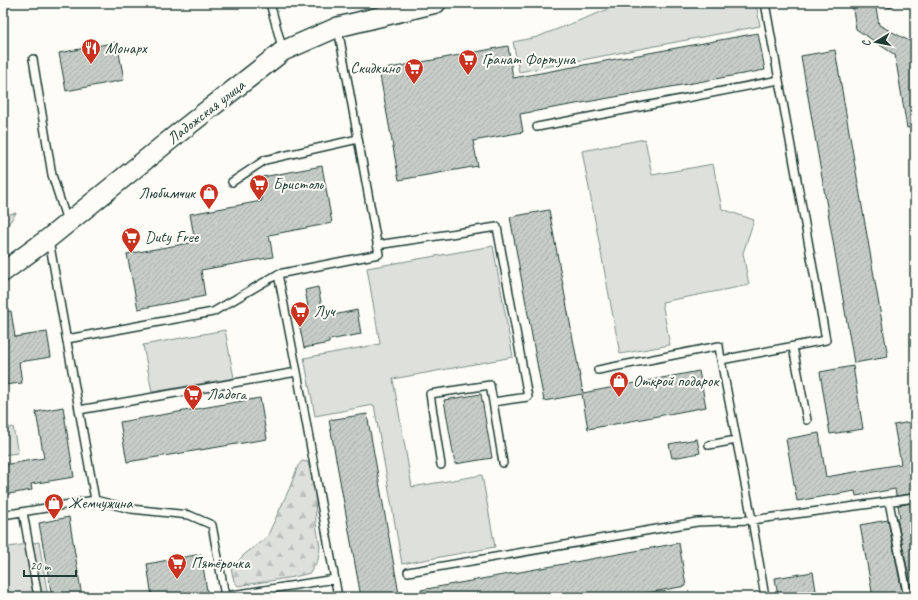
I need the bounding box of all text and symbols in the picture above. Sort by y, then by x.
north arrow [856,22,896,62]
restaurant icon: Монарх [80,37,102,65]
place label: Монарх [105,38,148,58]
text: С [859,38,874,48]
supermarket icon: Гранат Фортуна [457,48,479,76]
place label: Гранат Фортуна [482,49,577,69]
supermarket icon: Скидкино [403,57,425,85]
place label: Скидкино [350,58,401,78]
street label: Ладожская улица [163,75,250,149]
supermarket icon: Бристоль [248,173,270,201]
place label: Бристоль [273,174,325,194]
shop icon: Любимчик [198,182,220,210]
place label: Любимчик [139,183,197,203]
supermarket icon: Duty Free [120,226,142,254]
place label: Duty Free [145,227,200,247]
supermarket icon: Луч [289,300,311,328]
place label: Луч [314,301,336,321]
shop icon: Открой подарок [608,370,630,398]
place label: Открой подарок [633,371,720,391]
supermarket icon: Ладога [182,383,204,411]
place label: Ладога [207,384,247,404]
shop icon: Жемчужина [43,492,65,520]
place label: Жемчужина [68,493,134,513]
scale bar [24,552,76,578]
supermarket icon: Пятёрочка [166,552,188,580]
place label: Пятёрочка [191,553,251,573]
text: 20 m [30,558,52,574]

